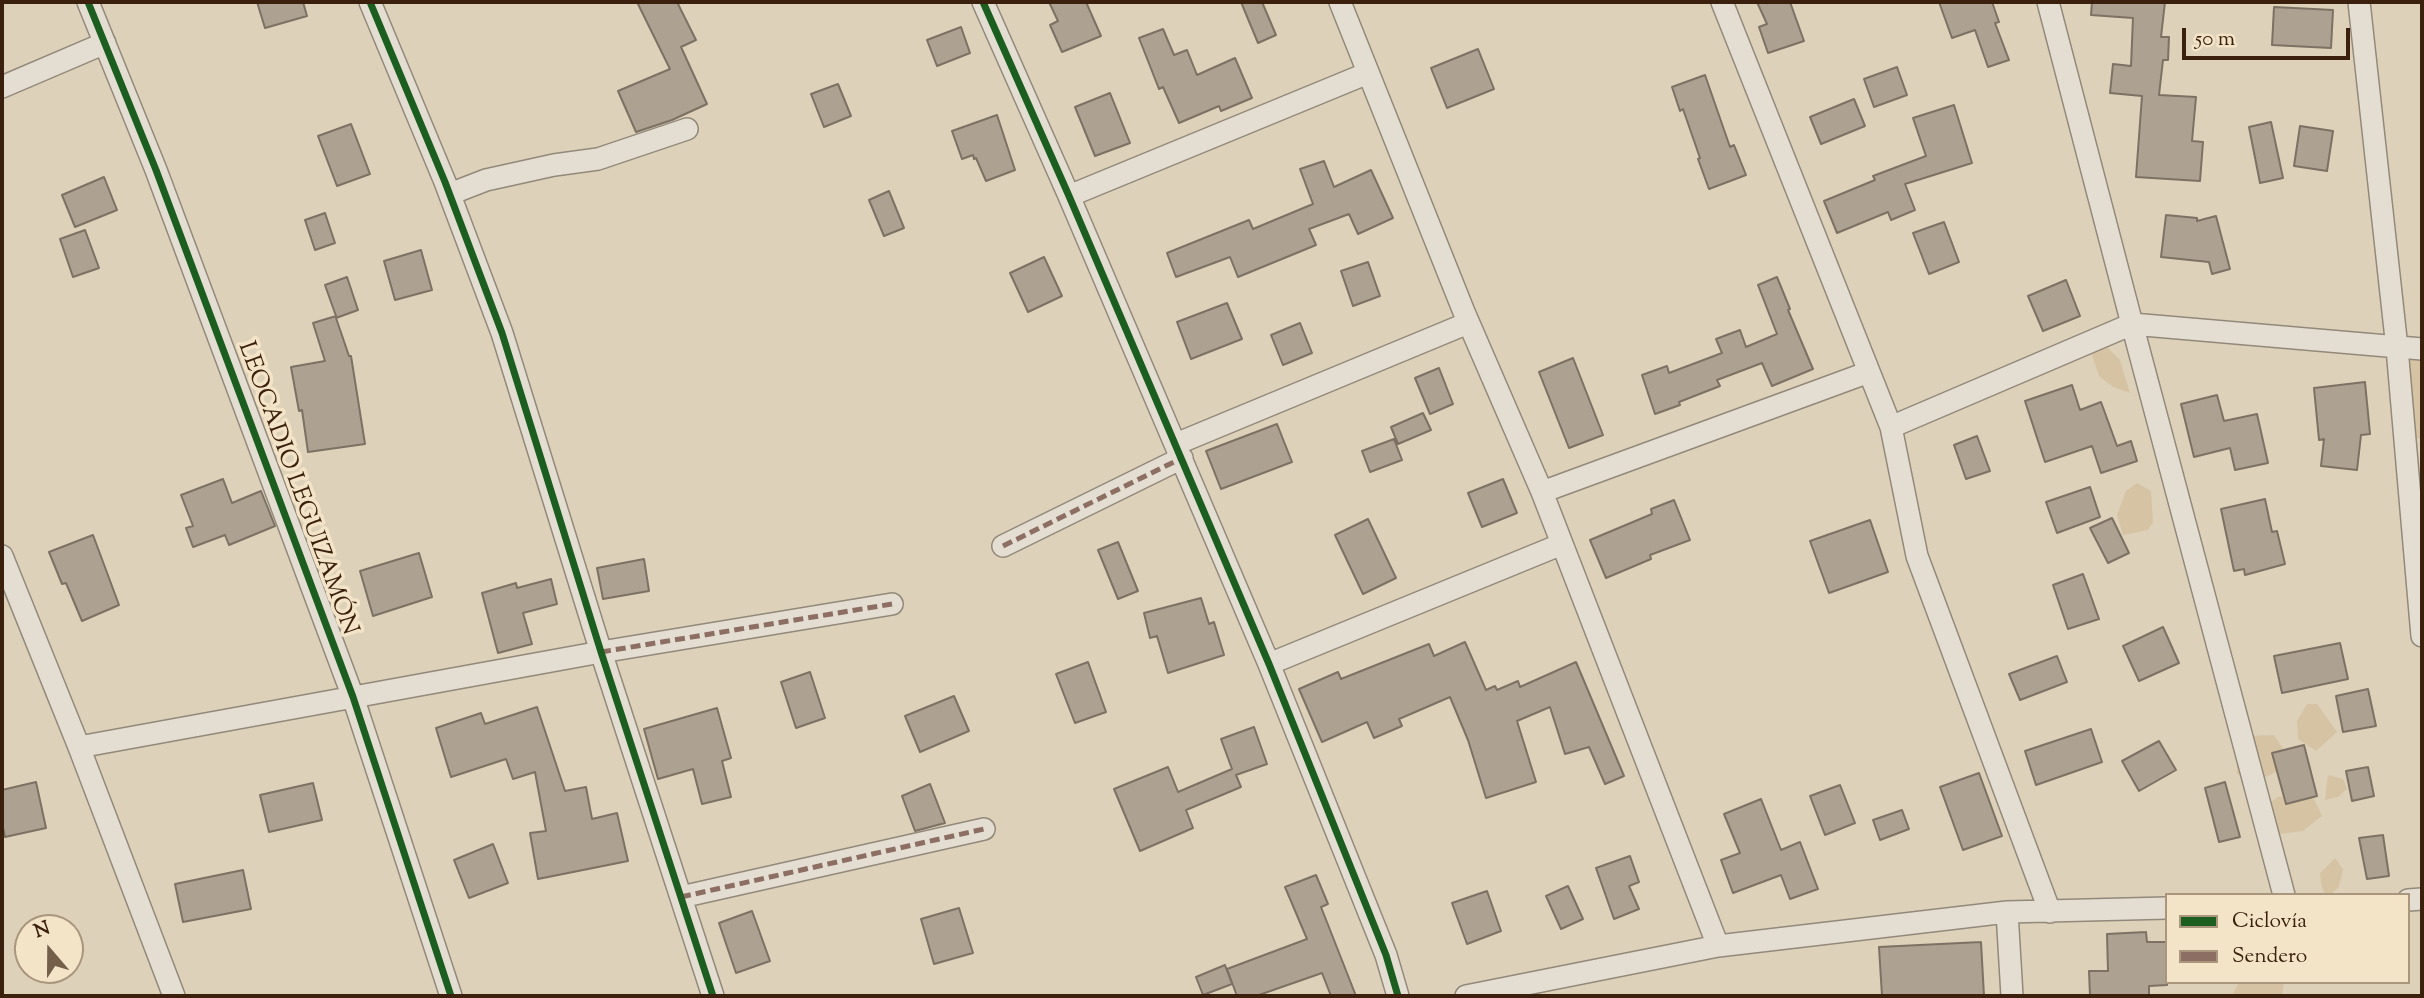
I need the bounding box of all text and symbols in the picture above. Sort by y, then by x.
scale bar [2186,14,2354,58]
text: 50 m [2195,25,2235,55]
street label: LEOCADIO LEGUIZAMÓN [230,339,362,639]
legend [2165,893,2410,984]
text: Ciclovía [2232,907,2307,937]
north arrow [14,914,84,984]
text: N [31,915,54,946]
text: Sendero [2232,942,2307,972]

